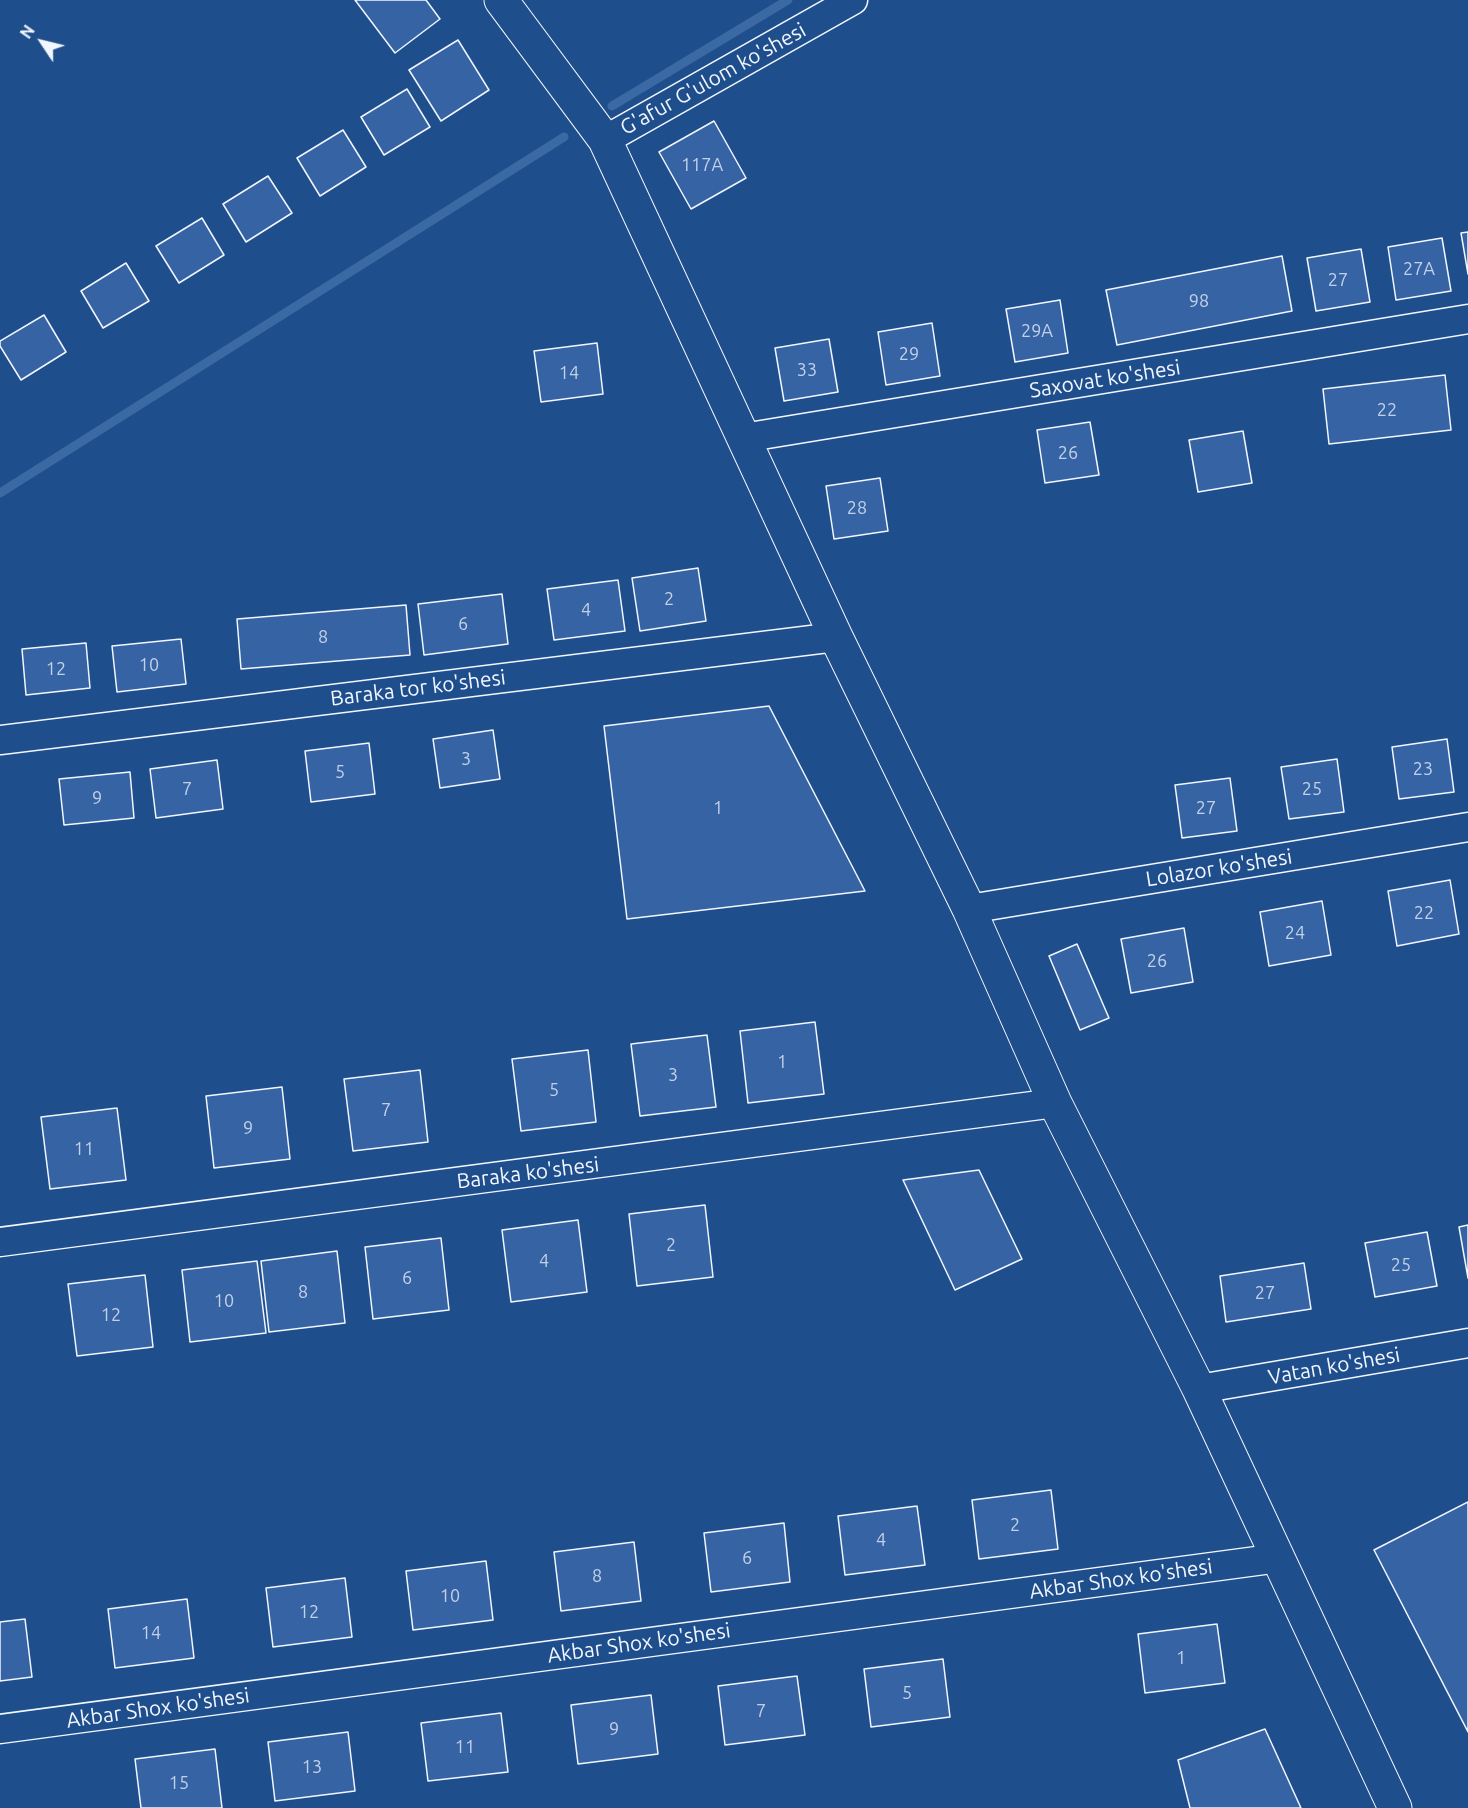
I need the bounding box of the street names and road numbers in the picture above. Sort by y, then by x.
street label: G'afur G'ulom ko'shesi [616,18,810,140]
street label: Saxovat ko'shesi [1028,355,1182,403]
street label: Baraka tor ko'shesi [329,665,507,711]
street label: Lolazor ko'shesi [1144,844,1294,892]
street label: Baraka ko'shesi [455,1152,601,1194]
street label: Vatan ko'shesi [1266,1342,1402,1390]
street label: Akbar Shox ko'shesi [1028,1554,1214,1604]
street label: Akbar Shox ko'shesi [546,1618,732,1668]
street label: Akbar Shox ko'shesi [65,1683,251,1733]

